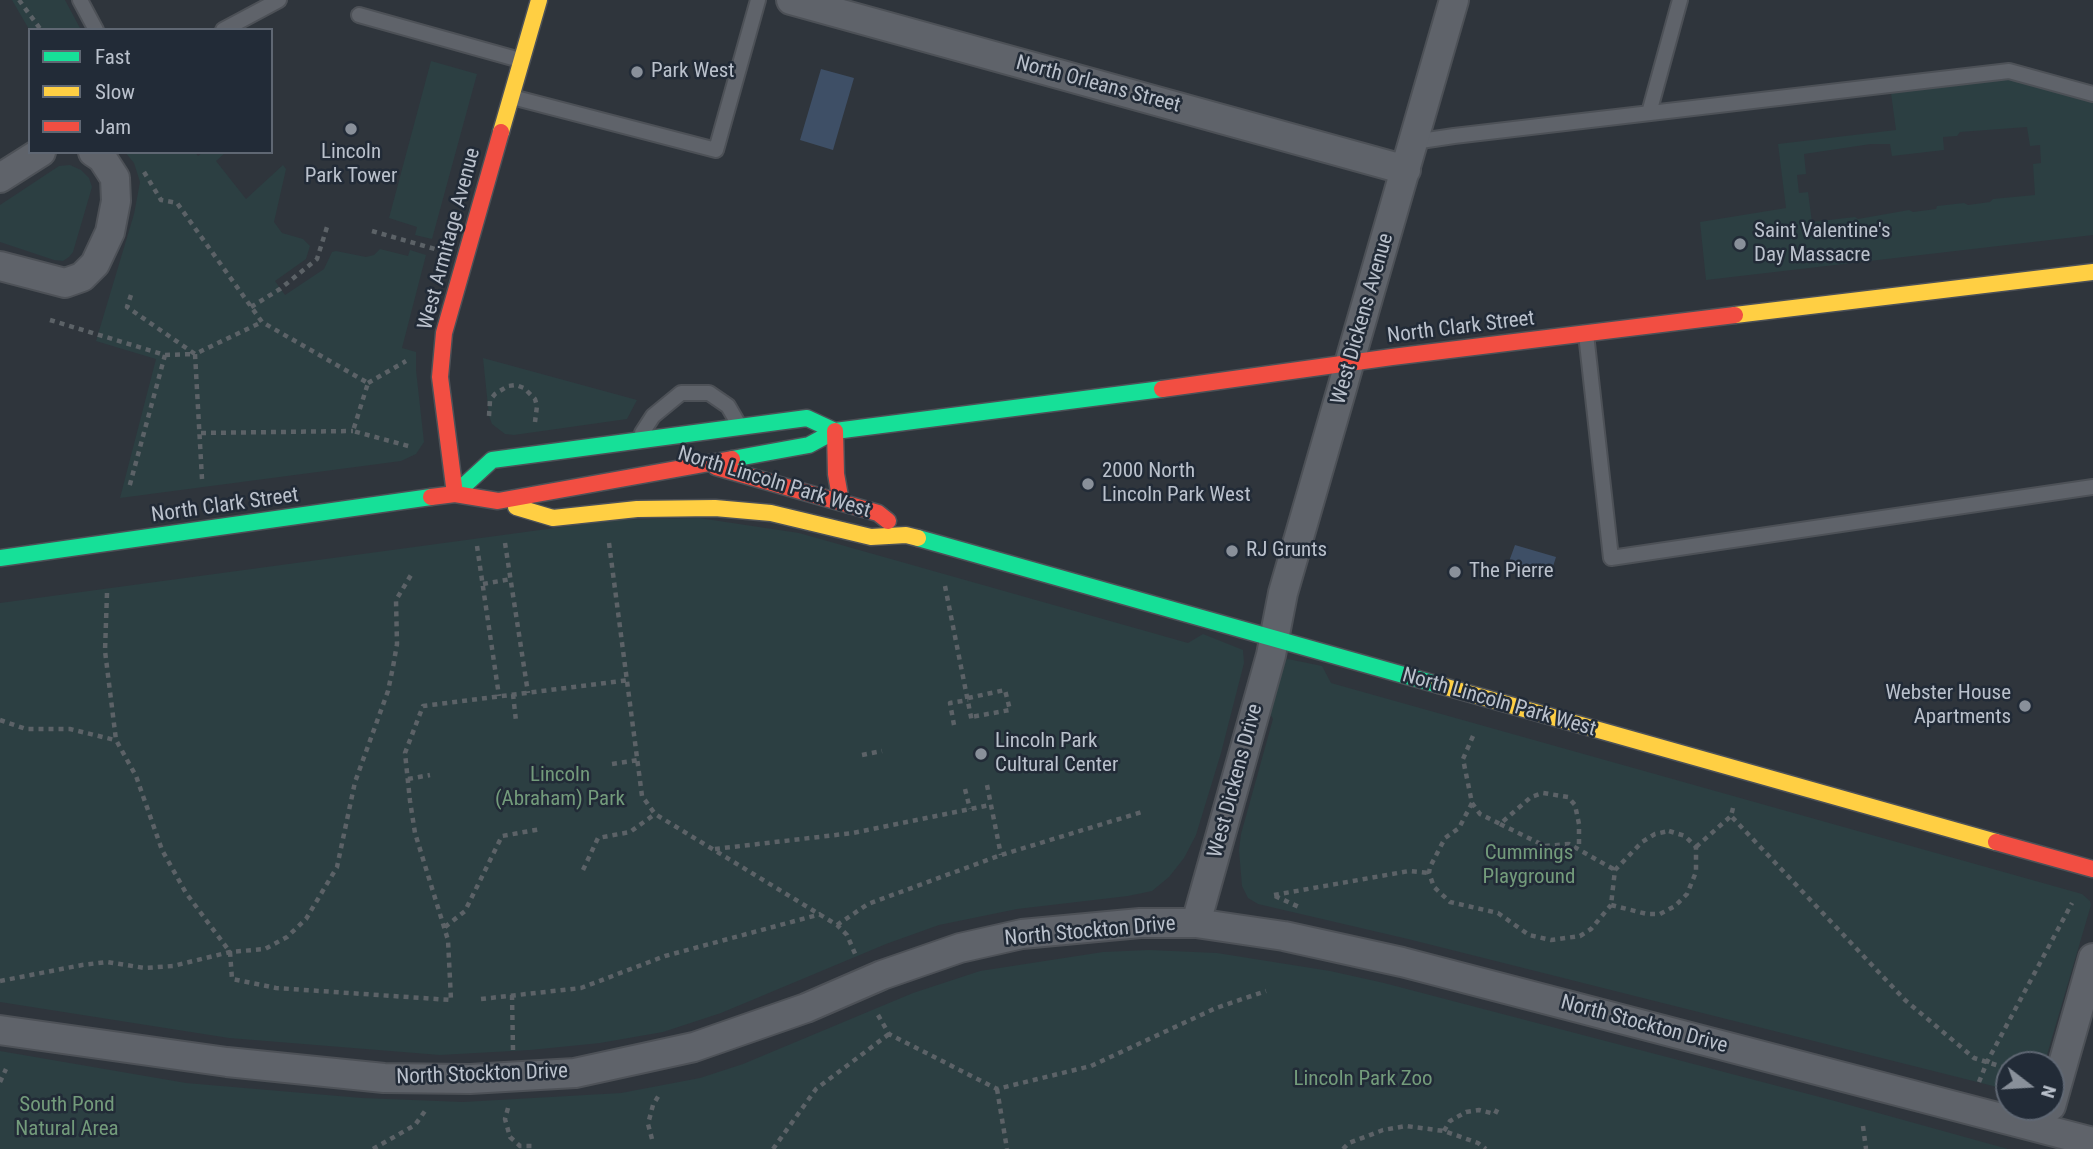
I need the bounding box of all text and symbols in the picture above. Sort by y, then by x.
legend [28,28,273,154]
text: Fast [95,45,131,69]
street label: North Orleans Street [1013,51,1183,119]
place label: Park West [651,59,735,85]
marker: Park West [629,64,645,80]
text: Slow [95,80,135,104]
text: Jam [95,115,131,139]
marker: Lincoln Park Tower [343,121,359,137]
place label: Lincoln Park Tower [305,140,397,190]
street label: West Armitage Avenue [414,145,486,333]
place label: Saint Valentine's Day Massacre [1754,219,1890,269]
street label: West Dickens Avenue [1327,231,1399,407]
marker: Saint Valentine's Day Massacre [1732,236,1748,252]
street label: North Clark Street [1386,306,1536,350]
street label: North Lincoln Park West [675,442,873,524]
place label: 2000 North Lincoln Park West [1102,459,1251,509]
marker: 2000 North Lincoln Park West [1080,476,1096,492]
street label: North Clark Street [150,483,300,529]
place label: RJ Grunts [1246,538,1327,564]
marker: RJ Grunts [1224,543,1240,559]
place label: The Pierre [1469,559,1553,585]
marker: The Pierre [1447,564,1463,580]
street label: North Lincoln Park West [1399,663,1599,743]
place label: Webster House Apartments [1885,681,2011,731]
marker: Webster House Apartments [2017,698,2033,714]
street label: West Dickens Drive [1203,701,1269,861]
place label: Lincoln Park Cultural Center [995,729,1118,779]
marker: Lincoln Park Cultural Center [973,746,989,762]
park label: Lincoln (Abraham) Park [495,763,625,813]
park label: Cummings Playground [1483,841,1575,891]
street label: North Stockton Drive [1003,912,1177,952]
street label: North Stockton Drive [1558,991,1730,1059]
north arrow [1995,1051,2065,1121]
street label: North Stockton Drive [396,1059,568,1091]
park label: Lincoln Park Zoo [1293,1067,1433,1093]
text: N [2036,1083,2061,1101]
park label: South Pond Natural Area [15,1093,119,1143]

